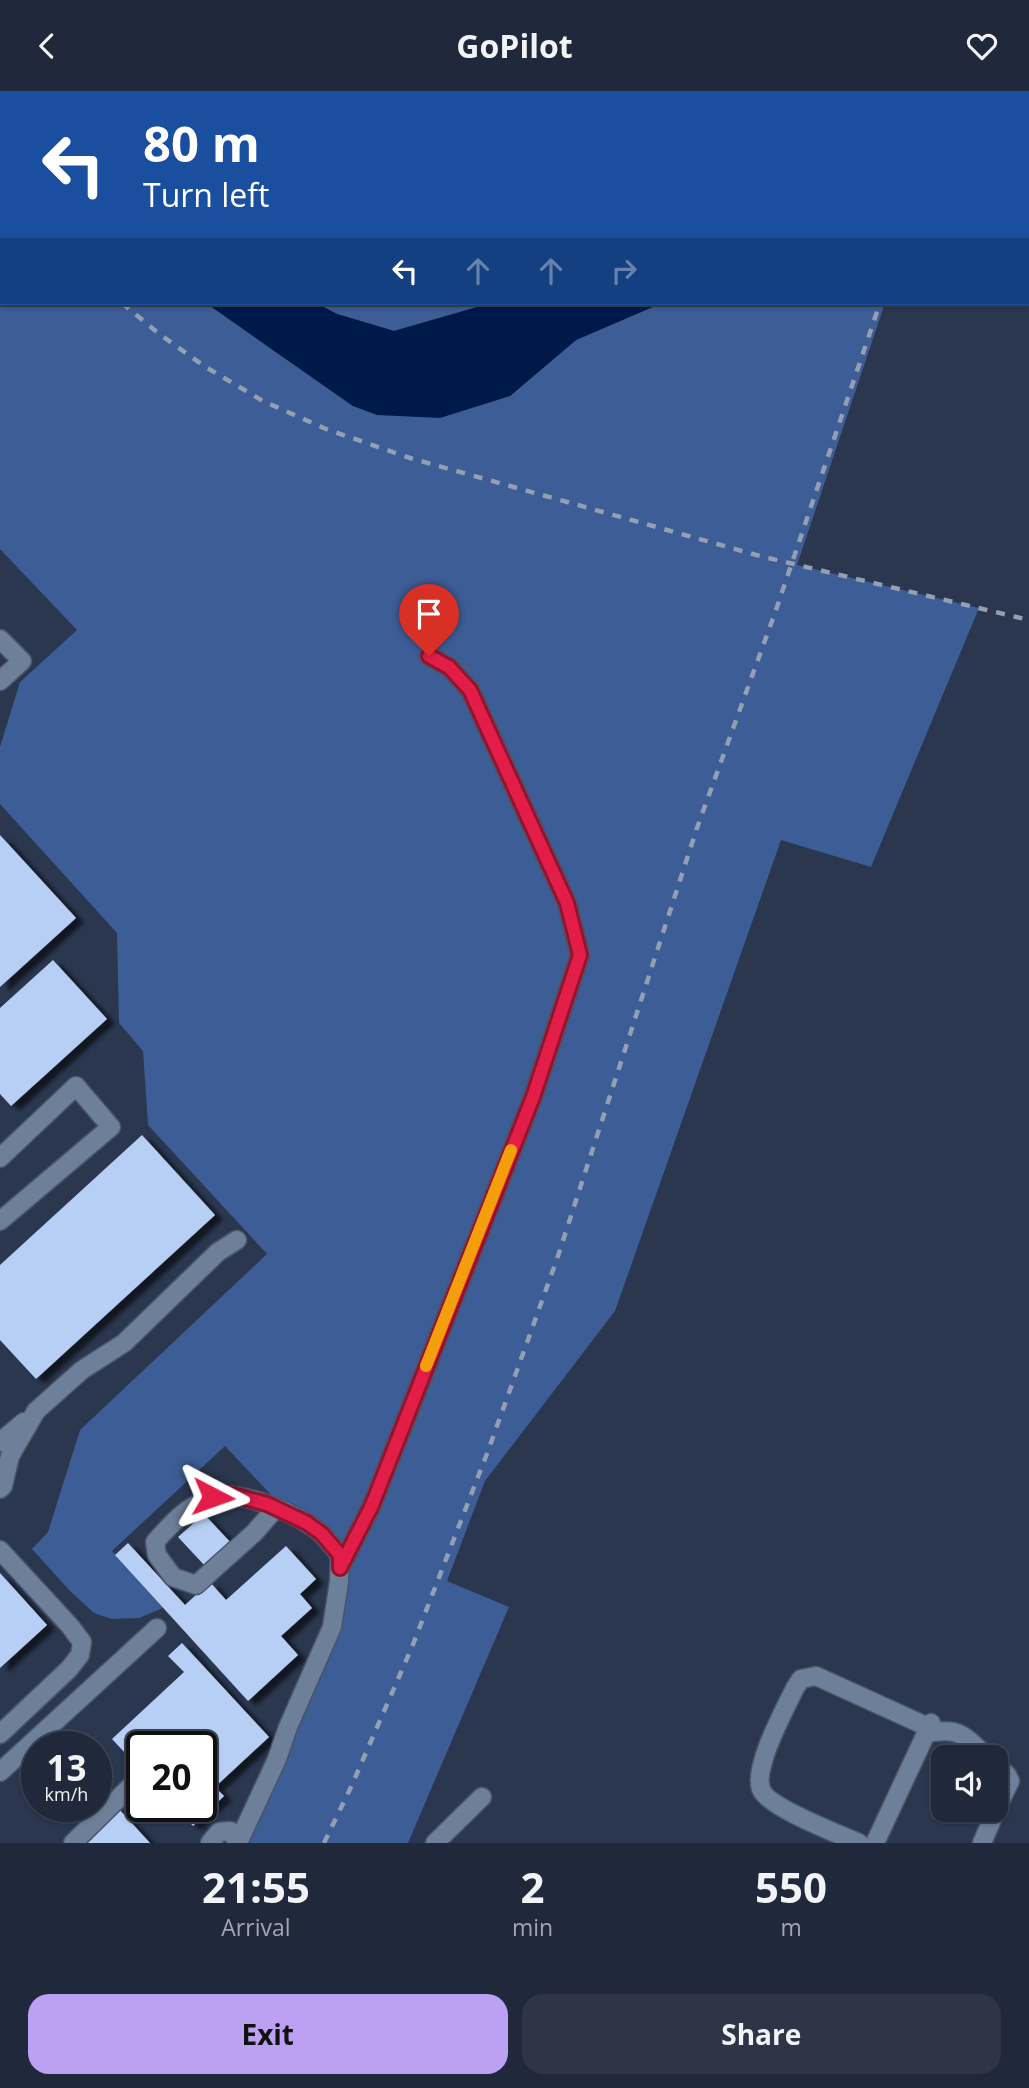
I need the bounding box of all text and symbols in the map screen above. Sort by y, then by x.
text: GoPilot [456,24,573,67]
icon: back [28,27,66,65]
icon: heart [963,27,1001,65]
text: 80 m [143,110,260,176]
icon: left [28,119,119,210]
text: Turn left [143,173,269,216]
icon: left [386,252,424,290]
icon: ahead [459,252,497,290]
icon: ahead [532,252,570,290]
icon: right [605,252,643,290]
pin [399,584,459,656]
icon: arrive [410,595,448,633]
position arrow [176,1460,250,1534]
speed limit sign: 20 [126,1731,217,1822]
text: 13 [46,1744,87,1791]
map controls [931,1745,1008,1822]
button: sound [931,1745,1008,1822]
text: km/h [45,1782,88,1806]
text: 21:55 [202,1858,310,1915]
text: 2 [520,1858,545,1915]
text: 550 [755,1858,827,1915]
text: Arrival [221,1911,291,1943]
text: min [512,1911,553,1943]
text: m [780,1911,802,1943]
button: Exit [28,1994,508,2074]
button: Share [522,1994,1001,2074]

